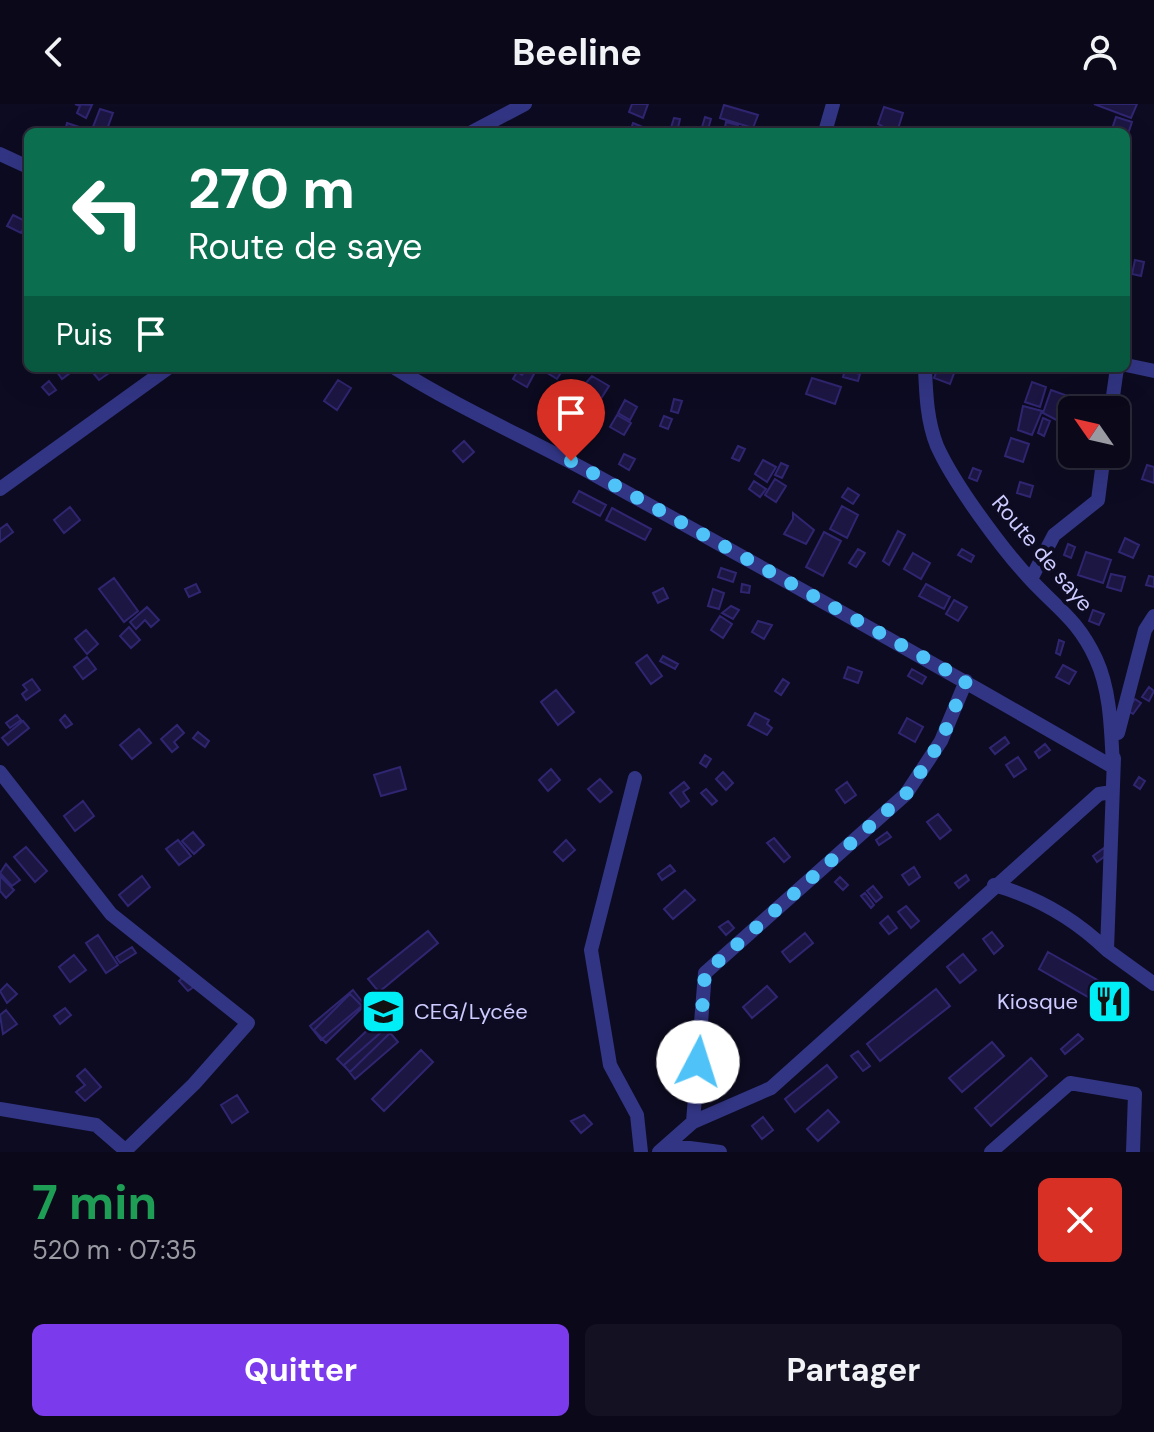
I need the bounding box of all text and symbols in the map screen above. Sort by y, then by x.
text: Beeline [512,29,642,76]
icon: back [32,30,76,74]
icon: person [1078,30,1122,74]
text: 270 m [188,152,355,225]
icon: left [56,160,160,264]
text: Route de saye [188,223,422,270]
icon: arrive [129,312,173,356]
text: Puis [56,315,113,354]
pin [537,379,605,461]
icon: arrive [549,391,593,435]
north arrow [1058,396,1130,468]
map controls [1058,396,1130,468]
street label: Route de saye [985,489,1100,618]
restaurant icon: Kiosque [1085,977,1133,1025]
school or university icon: CEG/Lycée [359,987,407,1035]
place label: Kiosque [997,987,1078,1016]
place label: CEG/Lycée [414,997,528,1026]
position arrow [656,1020,740,1104]
text: 7 min [32,1171,157,1234]
button: close [1038,1178,1122,1262]
text: 520 m · 07:35 [32,1233,197,1267]
button: Quitter [32,1324,569,1416]
button: Partager [585,1324,1122,1416]

